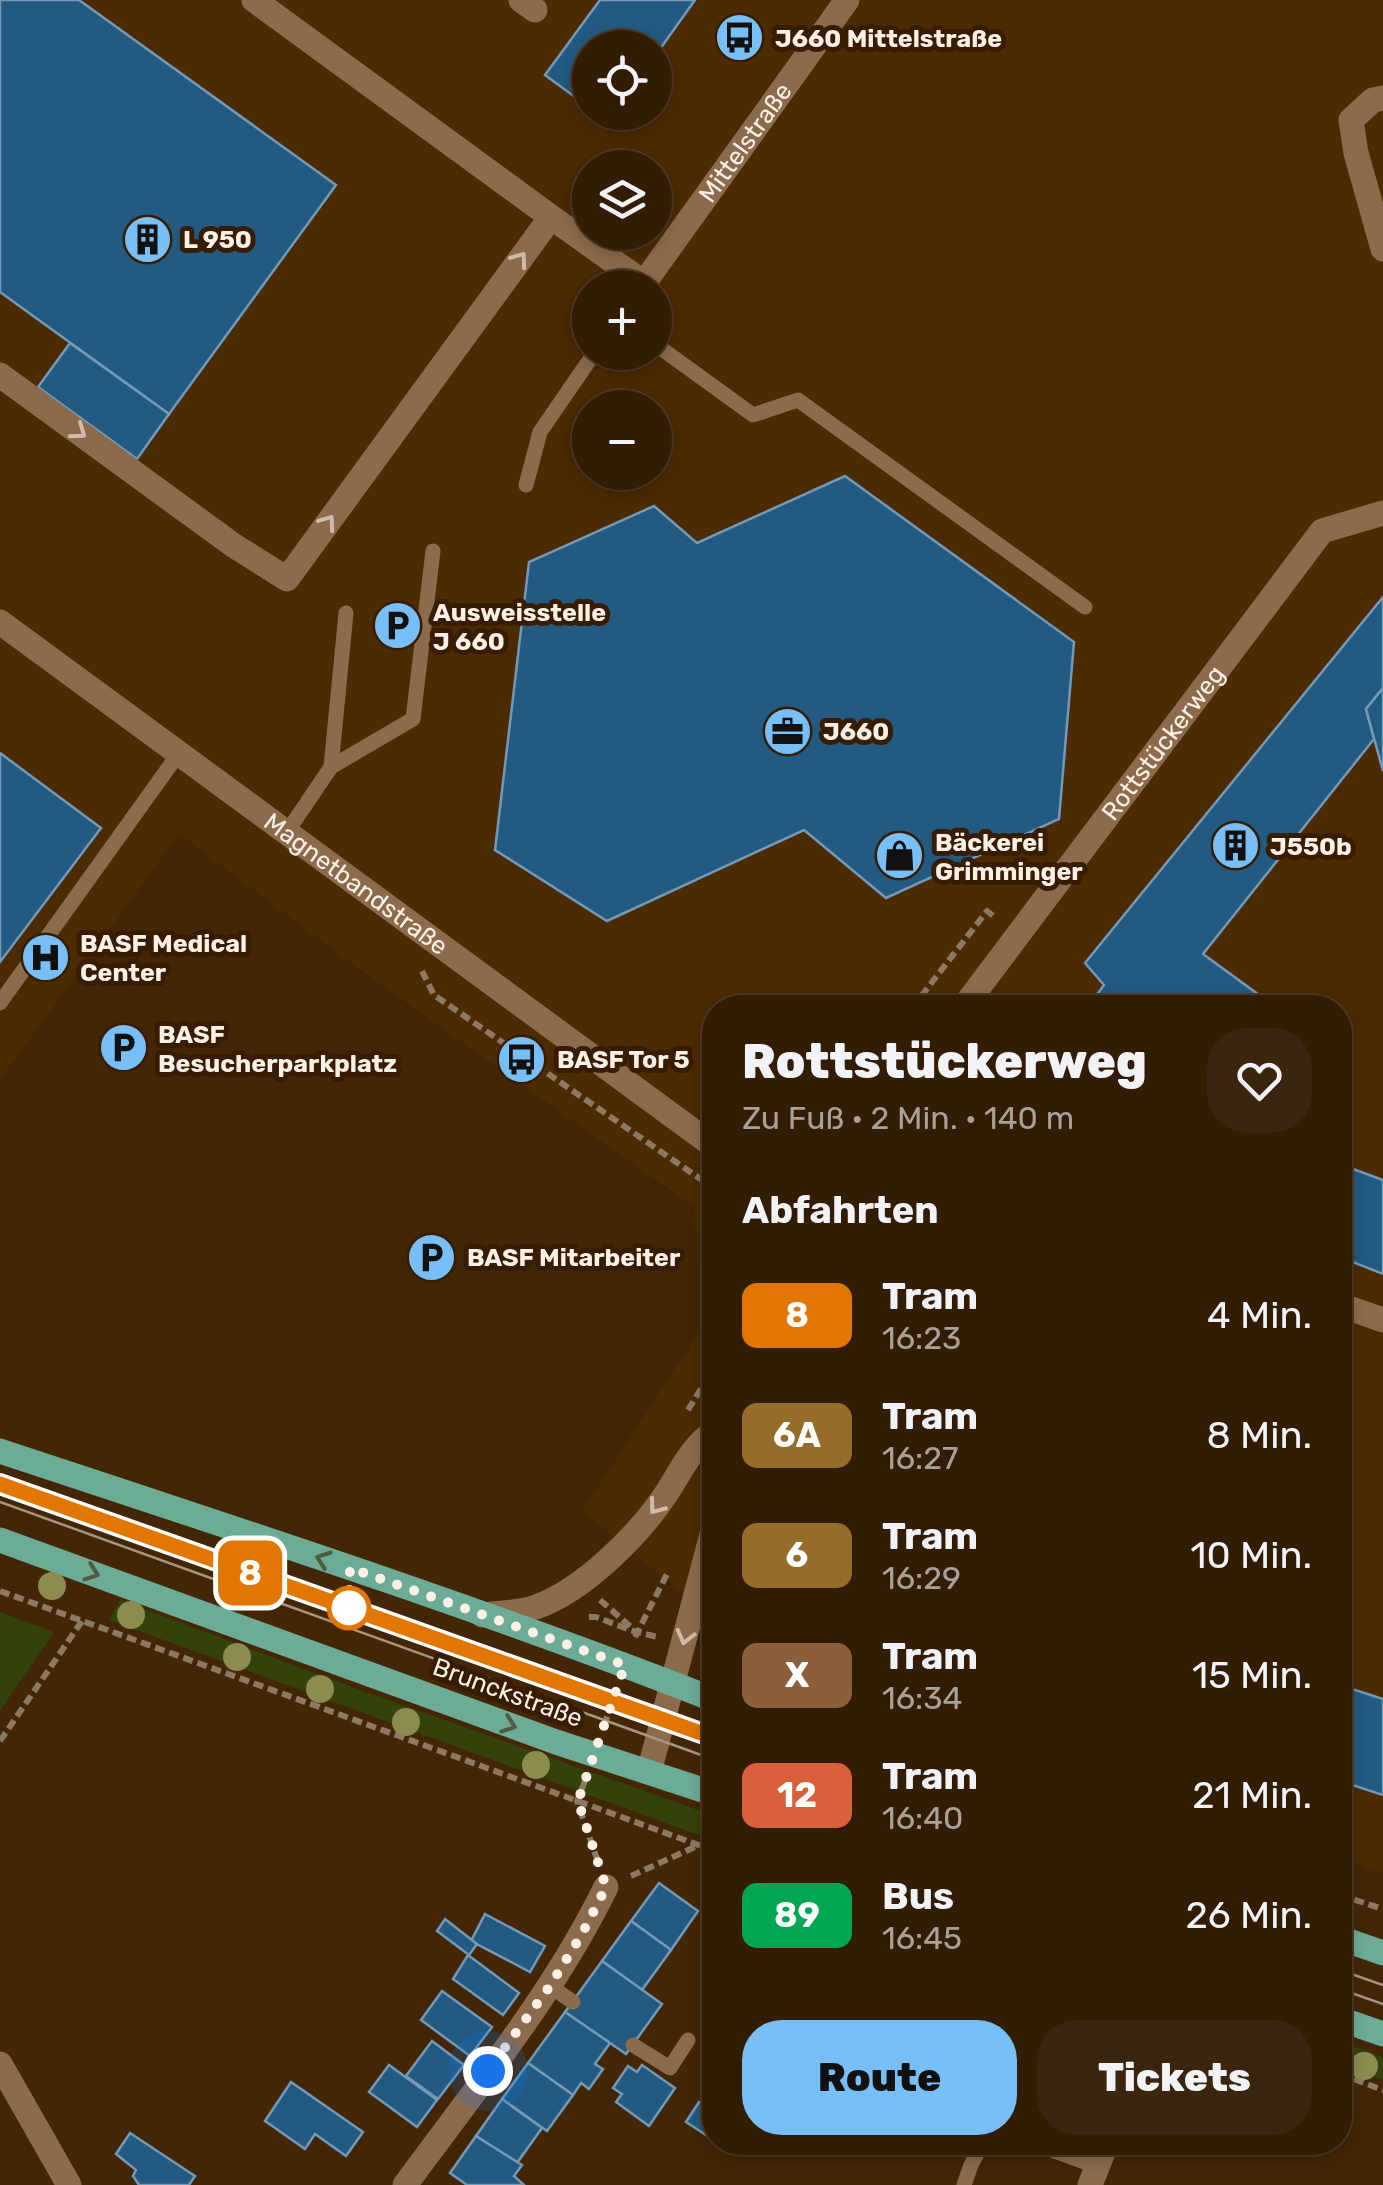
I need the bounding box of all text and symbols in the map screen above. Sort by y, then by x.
bus stop icon: J660 Mittelstraße [714,12,766,64]
place label: J660 Mittelstraße [775,24,1002,53]
map controls [572,30,672,490]
button: locate [572,30,672,130]
street label: Mittelstraße [693,77,798,208]
button: layers [572,150,672,250]
building icon: L 950 [122,213,174,265]
place label: L 950 [183,225,252,254]
one-way arrow [508,252,526,270]
button: + [572,270,672,370]
button: − [572,390,672,490]
one-way arrow [68,421,86,438]
one-way arrow [317,515,334,533]
place label: Ausweisstelle J 660 [433,598,606,656]
parking icon: Ausweisstelle J 660 [372,600,424,652]
street label: Rottstückerweg [1096,660,1231,826]
office icon: J660 [762,705,814,757]
place label: J660 [823,717,889,746]
street label: Magnetbandstraße [258,807,453,961]
building icon: J550b [1209,820,1261,872]
place label: Bäckerei Grimminger [935,828,1083,886]
shop icon: Bäckerei Grimminger [874,830,926,882]
place label: J550b [1270,832,1352,861]
place label: BASF Medical Center [80,929,247,987]
hospital icon: BASF Medical Center [19,931,71,983]
place label: BASF Besucherparkplatz [158,1020,397,1078]
parking icon: BASF Besucherparkplatz [97,1022,149,1074]
button: heart [1207,1028,1312,1133]
bus stop icon: BASF Tor 5 [496,1033,548,1085]
text: Rottstückerweg [742,1033,1147,1090]
place label: BASF Tor 5 [557,1045,690,1074]
text: Zu Fuß · 2 Min. · 140 m [742,1099,1074,1137]
text: Abfahrten [742,1187,939,1233]
parking icon: BASF Mitarbeiter [406,1231,458,1283]
place label: BASF Mitarbeiter [467,1243,681,1272]
text: Tram [882,1273,978,1319]
text: 4 Min. [1207,1292,1312,1338]
text: 8 [785,1294,809,1336]
text: 16:23 [882,1319,961,1357]
text: Tram [882,1393,978,1439]
text: 8 Min. [1207,1412,1312,1458]
text: 6A [773,1414,821,1456]
text: 16:27 [882,1439,958,1477]
one-way arrow [651,1496,668,1514]
text: Tram [882,1513,978,1559]
text: 10 Min. [1190,1532,1312,1578]
text: 6 [786,1534,808,1576]
line badge: 8 [218,1540,282,1606]
one-way arrow [316,1550,333,1571]
text: 8 [238,1552,262,1594]
text: 16:29 [882,1559,961,1597]
one-way arrow [82,1561,99,1582]
unlabelled marker [328,1587,370,1629]
one-way arrow [676,1628,697,1645]
text: Tram [882,1633,978,1679]
street label: Brunckstraße [429,1652,587,1733]
text: 15 Min. [1192,1652,1312,1698]
text: X [785,1654,809,1696]
text: 16:34 [882,1679,962,1717]
one-way arrow [500,1713,517,1734]
text: Tram [882,1753,978,1799]
text: 21 Min. [1192,1772,1312,1818]
text: 12 [777,1774,817,1816]
text: 16:40 [882,1799,963,1837]
text: Bus [882,1873,954,1919]
text: 26 Min. [1185,1892,1312,1938]
text: 89 [774,1894,820,1936]
text: 16:45 [882,1919,962,1957]
button: Route [742,2020,1017,2135]
button: Tickets [1037,2020,1312,2135]
your location [463,2046,513,2096]

